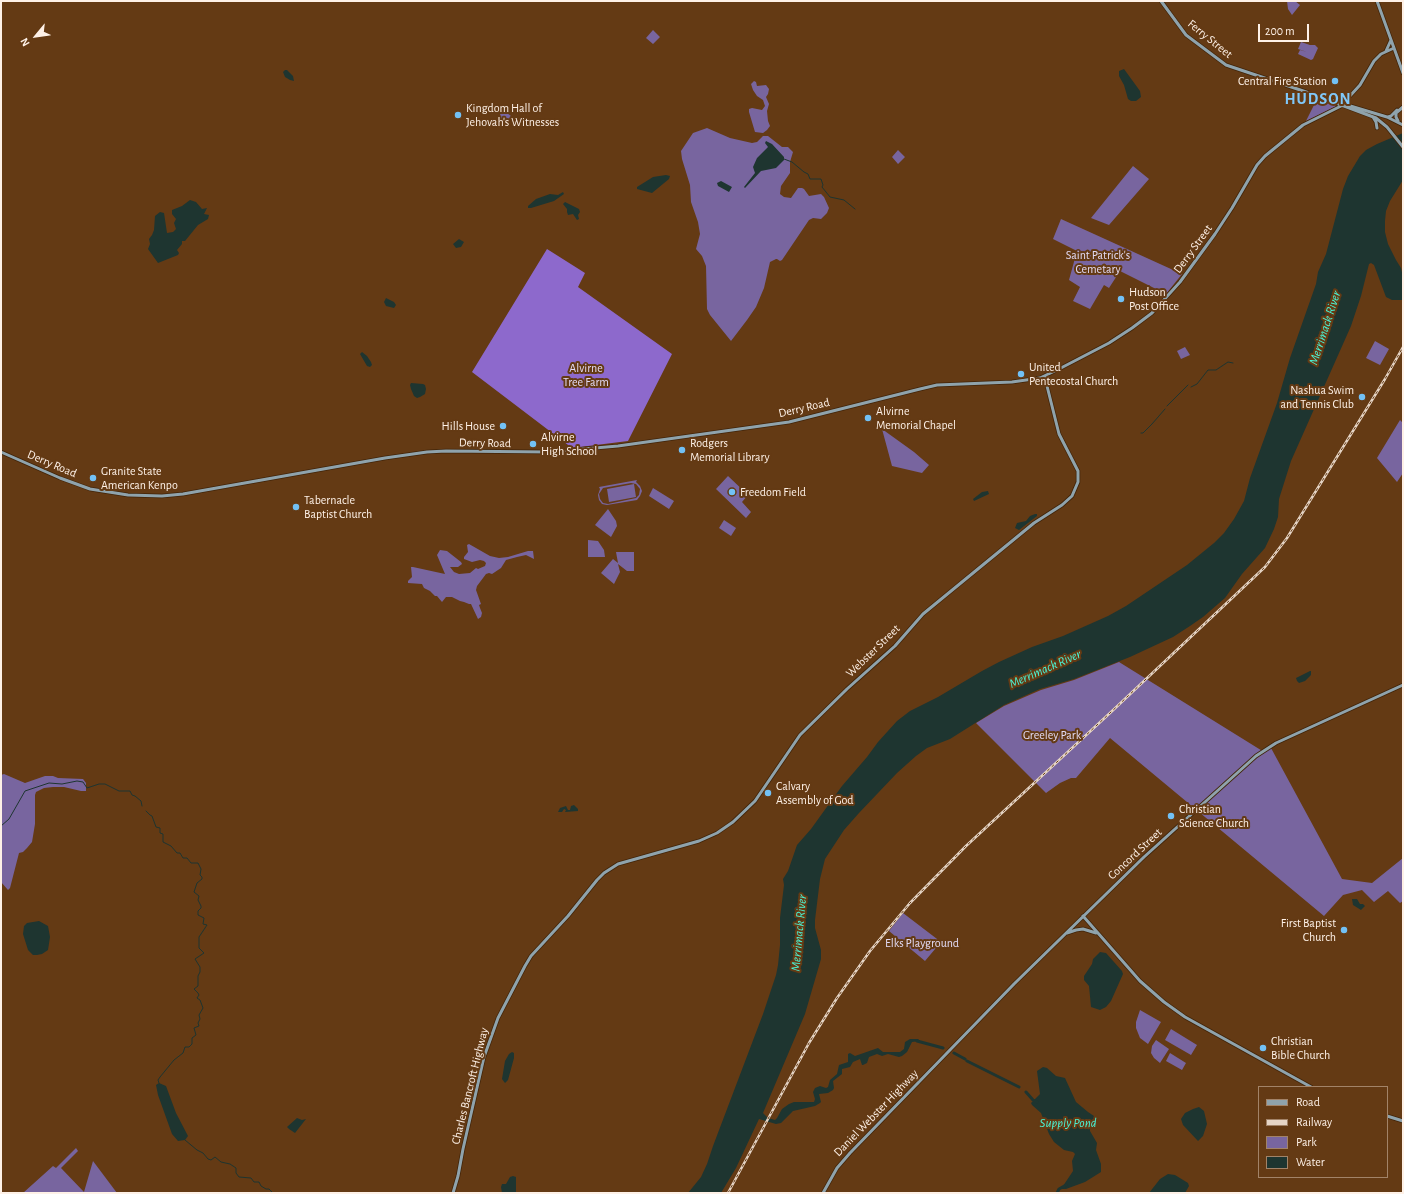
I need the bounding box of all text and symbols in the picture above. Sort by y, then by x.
north arrow [16,16,56,56]
scale bar [1260,16,1311,42]
street label: Ferry Street [1185,17,1235,61]
text: 200 m [1265,25,1295,37]
text: N [18,36,32,48]
place label: Central Fire Station [1238,74,1327,88]
marker: Central Fire Station [1330,76,1340,86]
district label: HUDSON [1284,89,1352,109]
place label: Kingdom Hall of Jehovah's Witnesses [466,101,559,129]
marker: Kingdom Hall of Jehovah's Witnesses [453,110,463,120]
street label: Derry Street [1171,222,1215,276]
park label: Saint Patrick's Cemetary [1066,248,1130,276]
place label: Hudson Post Office [1129,285,1179,313]
water label: Merrimack River [1306,289,1344,367]
marker: Hudson Post Office [1116,294,1126,304]
place label: United Pentecostal Church [1029,360,1118,388]
park label: Alvirne Tree Farm [563,361,609,389]
marker: United Pentecostal Church [1016,369,1026,379]
place label: Nashua Swim and Tennis Club [1280,383,1354,411]
marker: Nashua Swim and Tennis Club [1357,392,1367,402]
street label: Derry Road [777,395,831,421]
place label: Alvirne Memorial Chapel [876,404,956,432]
marker: Alvirne Memorial Chapel [863,413,873,423]
place label: Hills House [442,419,495,433]
marker: Hills House [498,421,508,431]
place label: Alvirne High School [541,430,597,458]
street label: Derry Road [459,435,511,451]
place label: Rodgers Memorial Library [690,436,770,464]
marker: Alvirne High School [528,439,538,449]
marker: Rodgers Memorial Library [677,445,687,455]
street label: Derry Road [25,447,79,481]
place label: Granite State American Kenpo [101,464,178,492]
marker: Granite State American Kenpo [88,473,98,483]
place label: Freedom Field [740,485,806,499]
marker: Freedom Field [727,487,737,497]
place label: Tabernacle Baptist Church [304,493,372,521]
marker: Tabernacle Baptist Church [291,502,301,512]
street label: Webster Street [843,622,903,680]
water label: Merrimack River [1007,646,1083,692]
park label: Greeley Park [1023,728,1081,742]
place label: Calvary Assembly of God [776,779,854,807]
marker: Calvary Assembly of God [763,788,773,798]
place label: Christian Science Church [1179,802,1249,830]
marker: Christian Science Church [1166,811,1176,821]
street label: Concord Street [1105,825,1165,883]
water label: Merrimack River [788,894,810,972]
place label: First Baptist Church [1281,916,1336,944]
marker: First Baptist Church [1339,925,1349,935]
park label: Elks Playground [885,936,959,950]
street label: Charles Bancroft Highway [449,1026,491,1146]
place label: Christian Bible Church [1271,1034,1330,1062]
marker: Christian Bible Church [1258,1043,1268,1053]
street label: Daniel Webster Highway [831,1066,921,1160]
legend [1258,1086,1388,1178]
text: Road [1296,1096,1320,1108]
water label: Supply Pond [1040,1115,1096,1131]
text: Railway [1296,1116,1332,1128]
text: Park [1296,1136,1317,1148]
text: Water [1296,1156,1325,1168]

